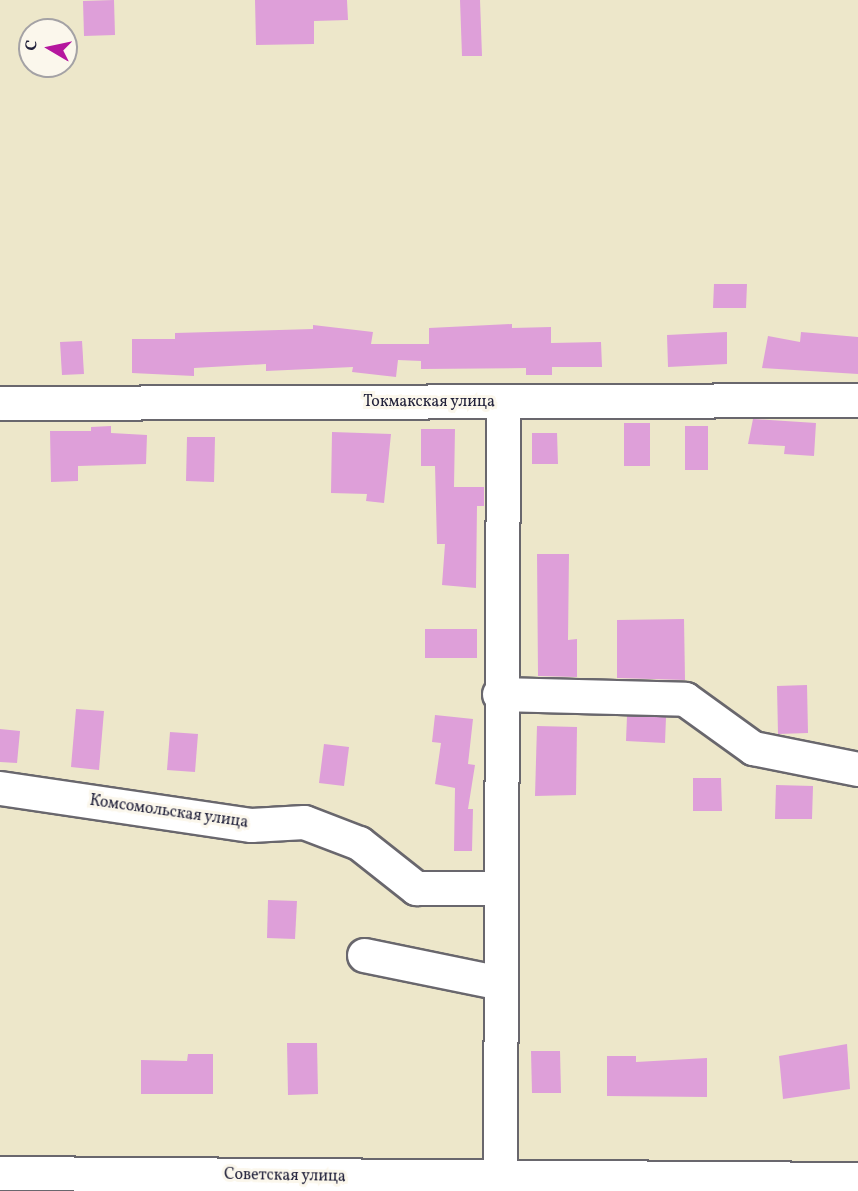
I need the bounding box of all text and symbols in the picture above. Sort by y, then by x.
north arrow [18,18,78,78]
text: С [21,39,44,52]
street label: Токмакская улица [363,392,495,412]
street label: Комсомольская улица [88,791,250,833]
street label: Советская улица [224,1165,346,1187]

